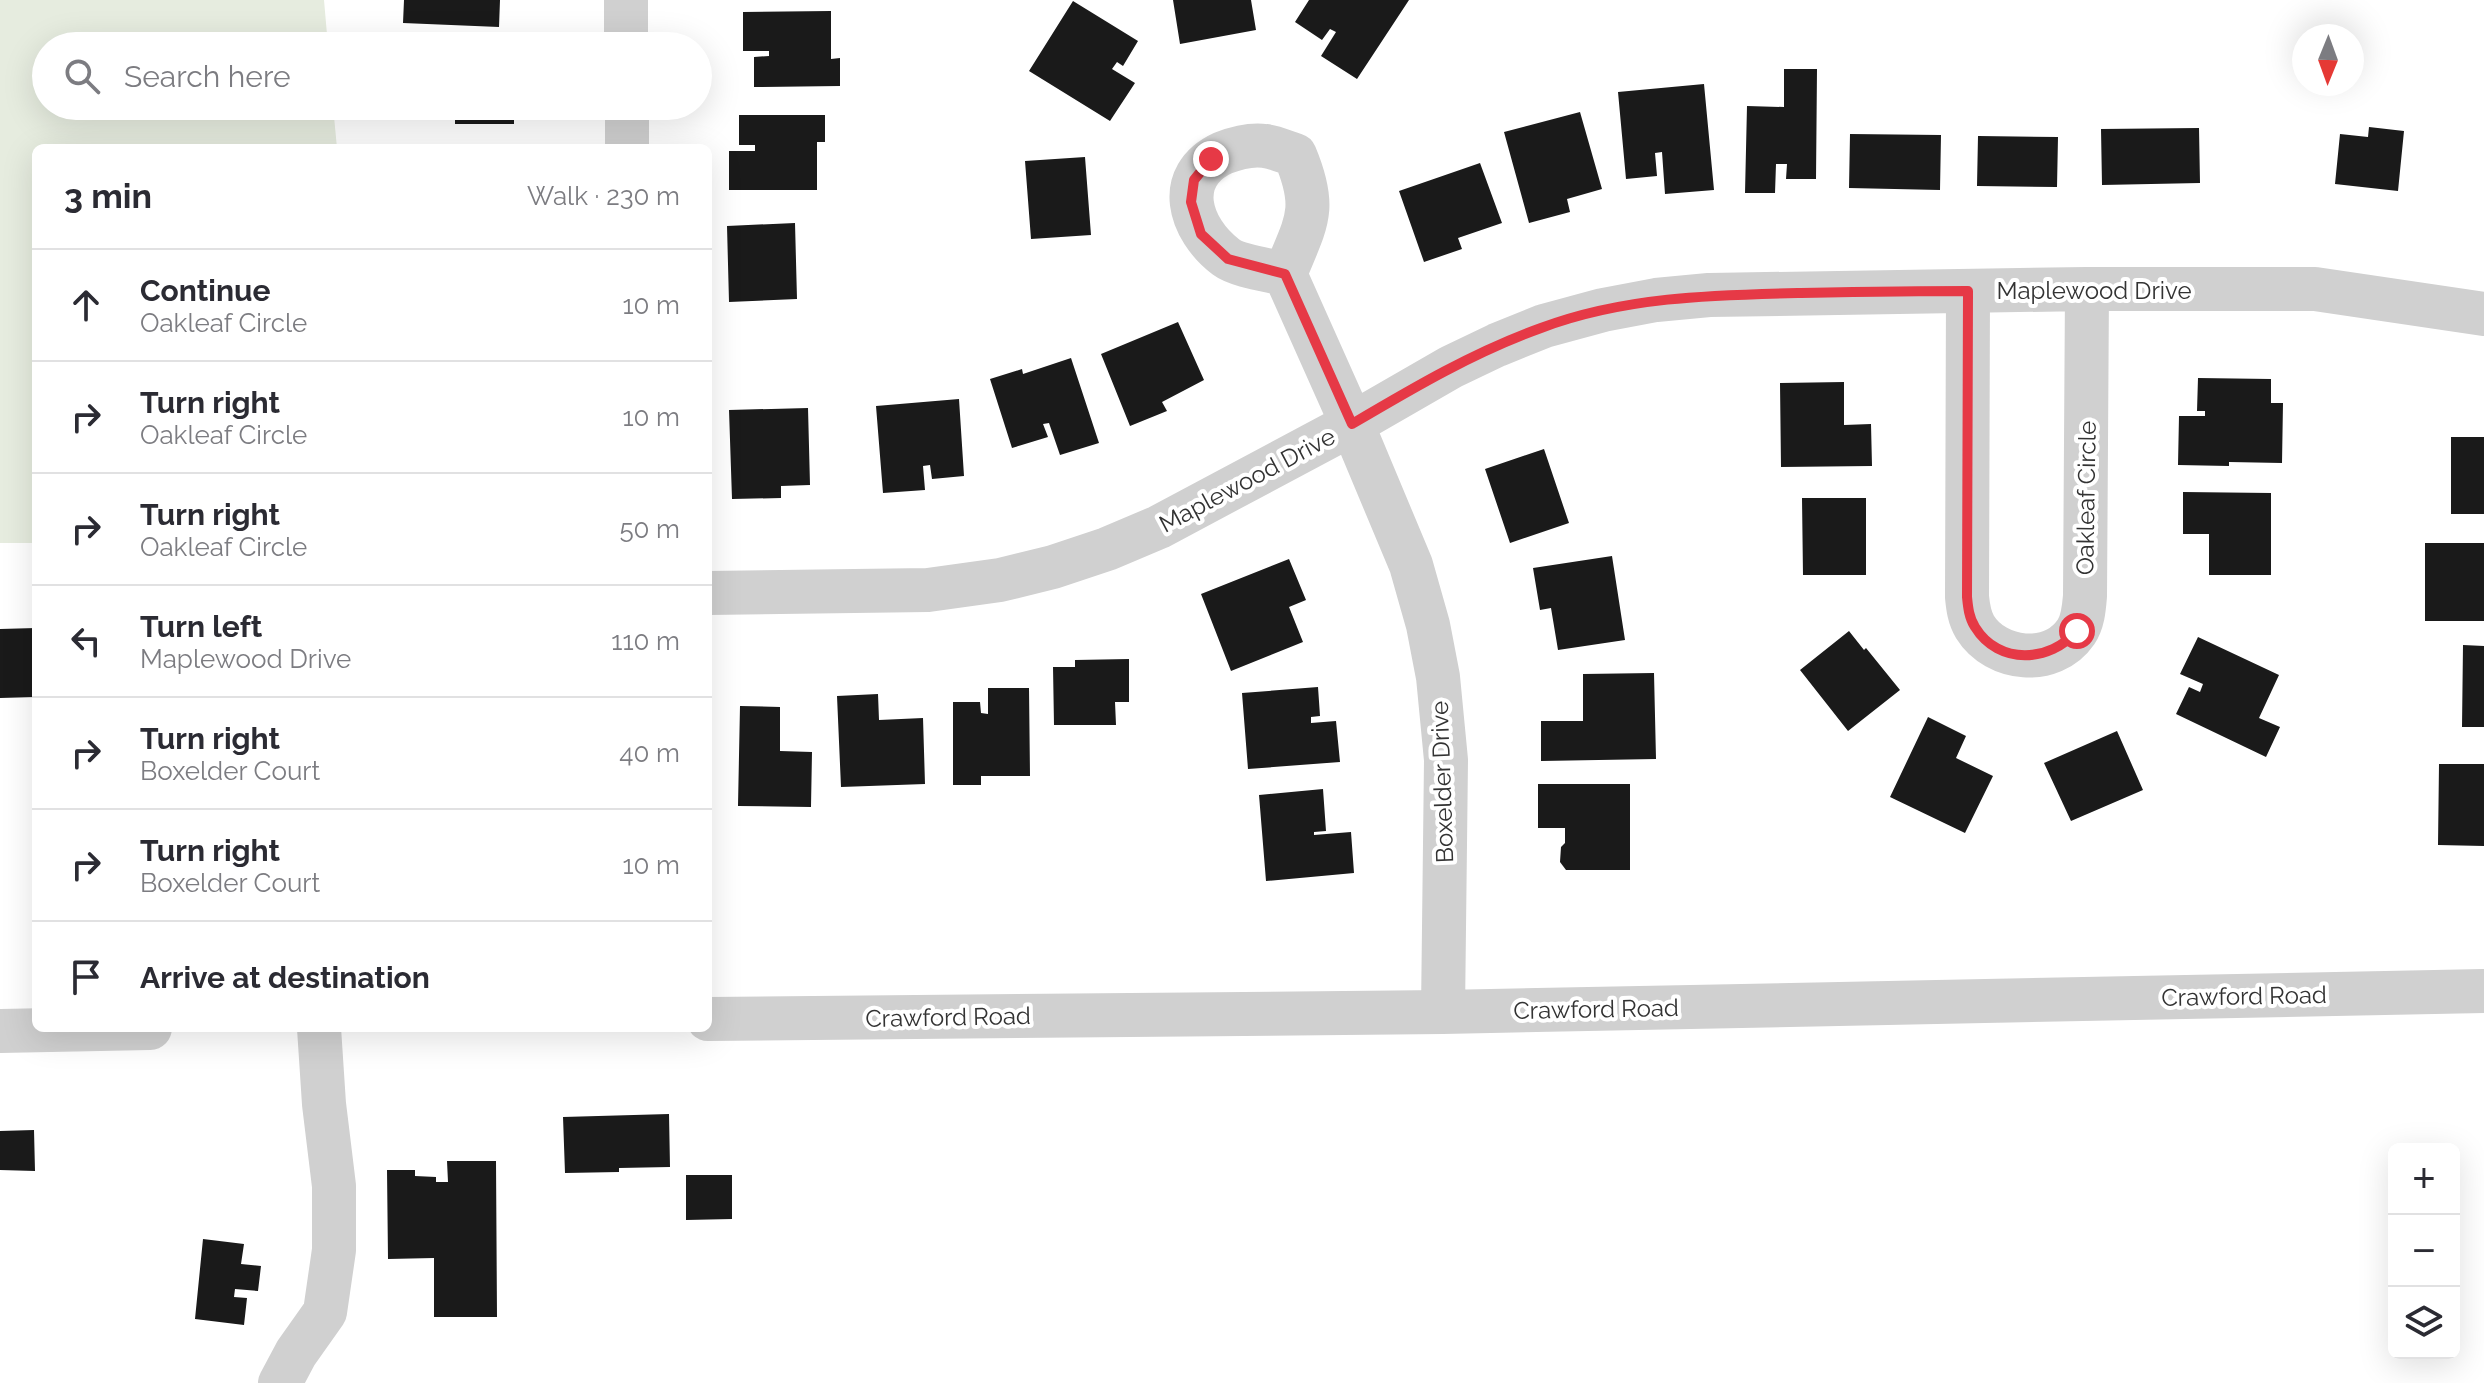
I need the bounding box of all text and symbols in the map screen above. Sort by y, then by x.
north arrow [2292,24,2364,96]
search box [32,32,712,120]
icon: search [60,54,104,98]
text: Search here [124,59,291,94]
route end [1193,141,1229,177]
text: 3 min [64,176,152,216]
text: Walk · 230 m [527,181,680,211]
text: Continue [140,273,271,308]
street label: Maplewood Drive [1996,276,2192,305]
icon: ahead [64,283,108,327]
text: 10 m [622,290,680,320]
text: Oakleaf Circle [140,308,307,338]
text: Turn right [140,385,280,420]
icon: right [64,395,108,439]
text: 10 m [622,402,680,432]
text: Oakleaf Circle [140,420,307,450]
street label: Maplewood Drive [1154,421,1340,539]
street label: Oakleaf Circle [2070,421,2102,575]
text: Turn right [140,497,280,532]
icon: right [64,507,108,551]
text: 50 m [619,514,680,544]
text: Oakleaf Circle [140,532,307,562]
text: Turn left [140,609,262,644]
route start [2059,613,2095,649]
icon: left [64,619,108,663]
text: 110 m [611,626,680,656]
text: Maplewood Drive [140,644,351,674]
street label: Boxelder Drive [1425,700,1459,864]
text: Turn right [140,721,280,756]
icon: right [64,731,108,775]
text: 40 m [619,738,680,768]
text: Boxelder Court [140,756,320,786]
text: Turn right [140,833,280,868]
icon: right [64,843,108,887]
text: 10 m [622,850,680,880]
text: Boxelder Court [140,868,320,898]
icon: arrive [64,955,108,999]
text: Arrive at destination [140,960,430,995]
street label: Crawford Road [2161,980,2327,1012]
street label: Crawford Road [1513,993,1679,1025]
street label: Crawford Road [865,1001,1031,1033]
map controls [2388,1143,2460,1359]
button: + [2388,1143,2460,1215]
button: − [2388,1215,2460,1287]
button: layers [2388,1287,2460,1359]

